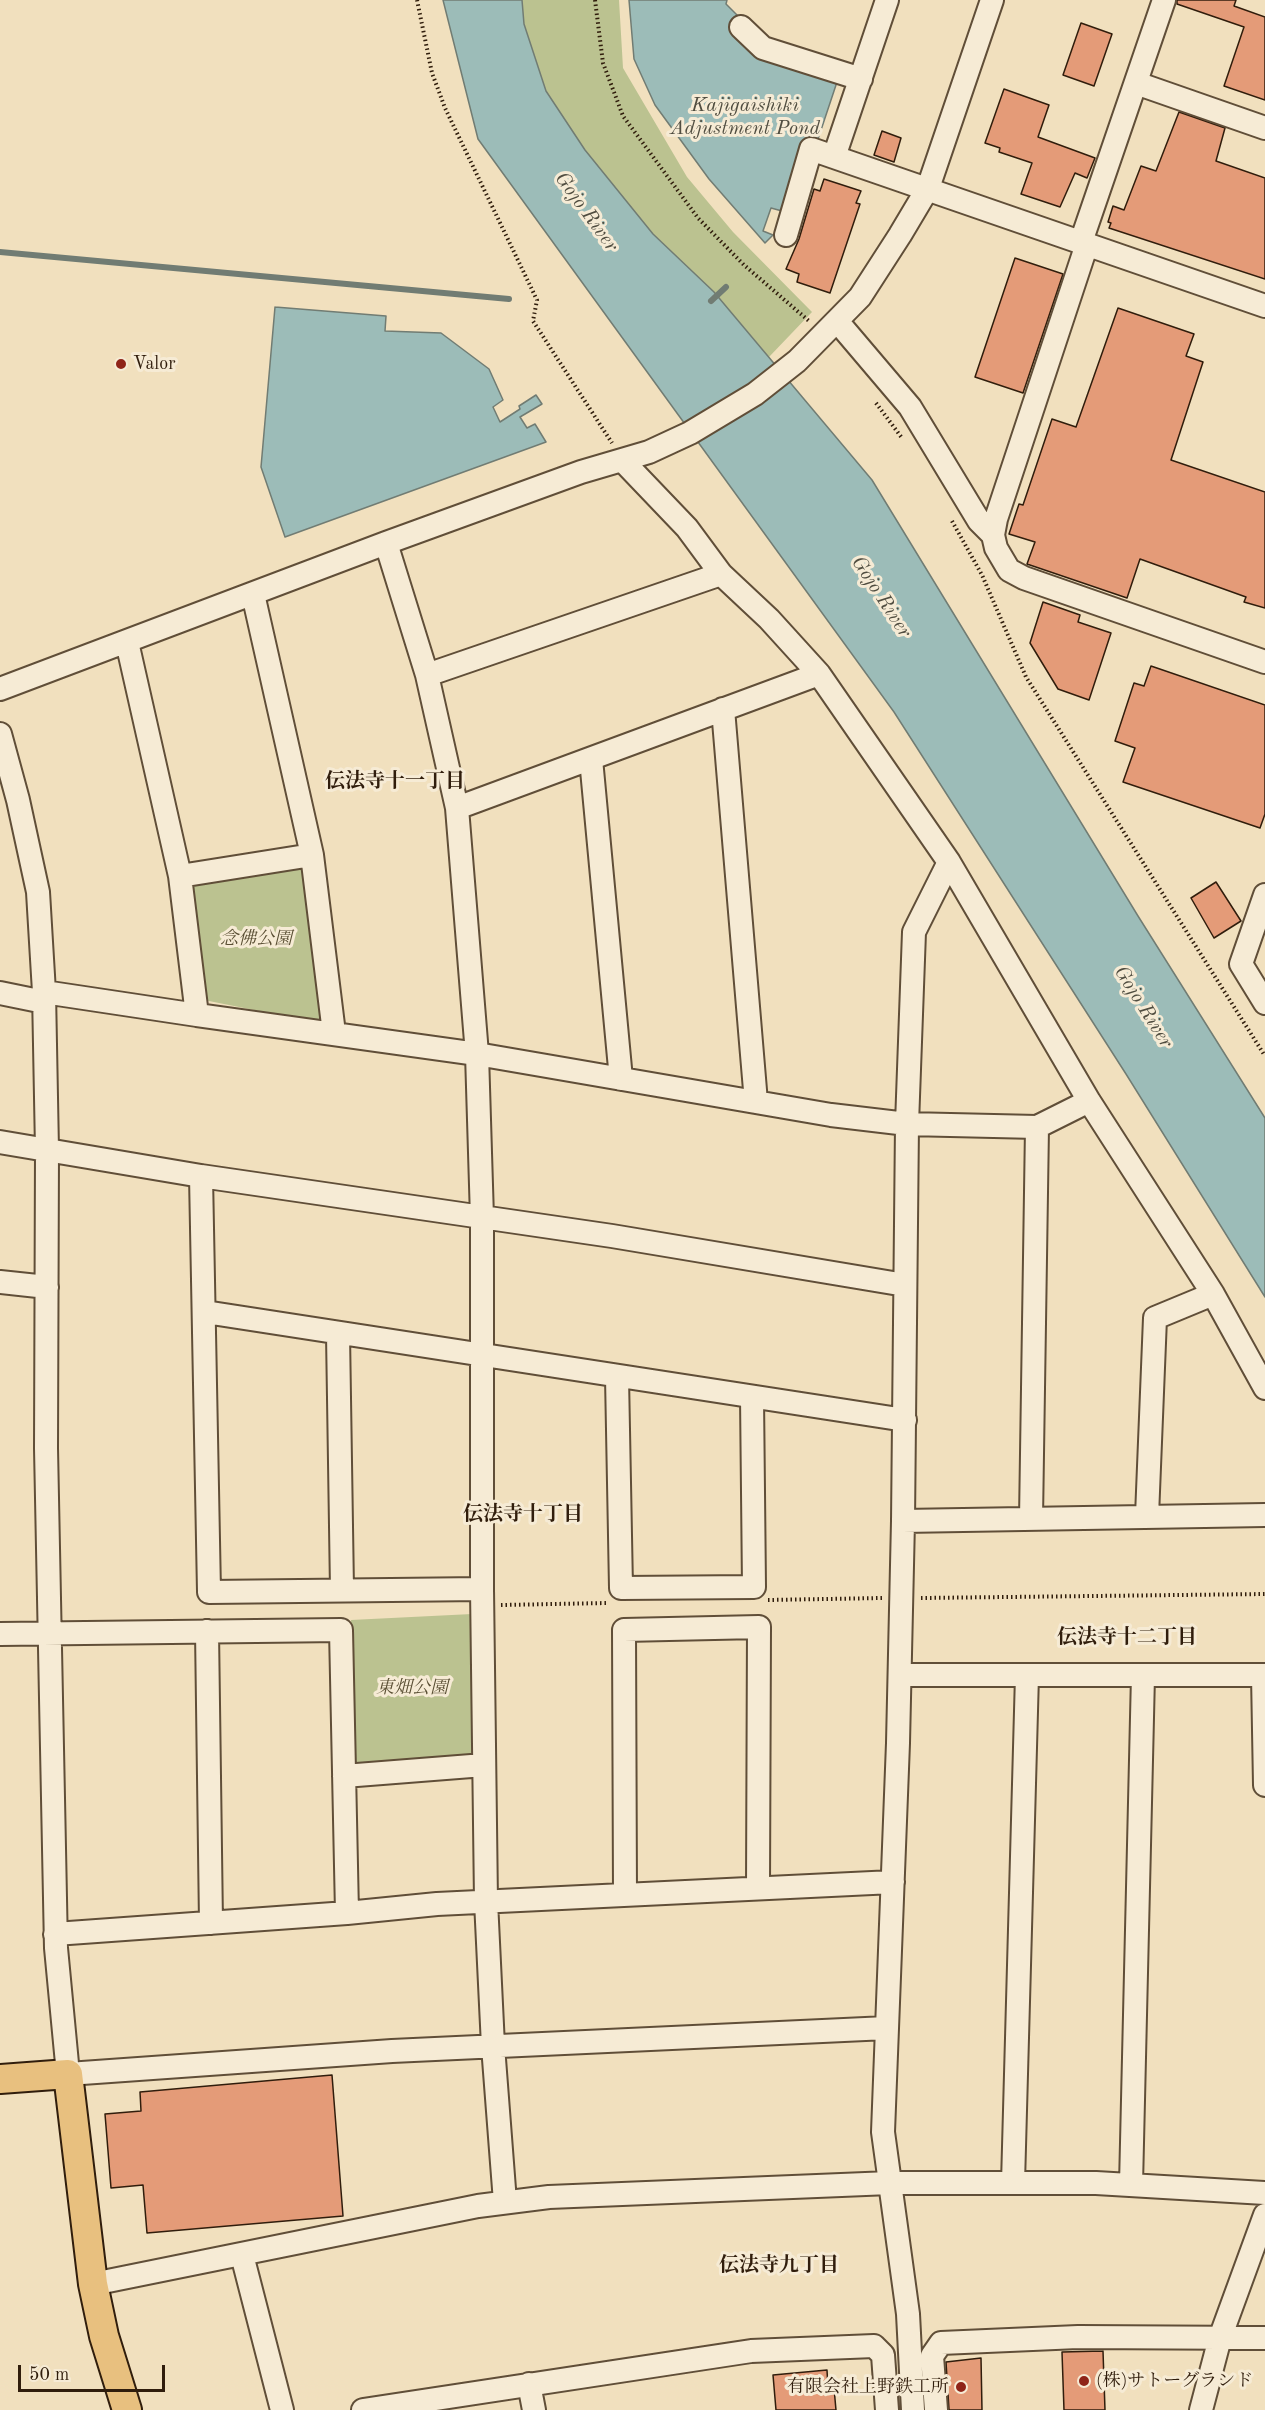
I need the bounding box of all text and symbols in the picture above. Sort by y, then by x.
water label: Kajigaishiki Adjustment Pond [670,94,820,141]
water label: Gojo River [549,167,623,257]
place label: Valor [133,353,176,375]
marker: Valor [114,357,128,371]
water label: Gojo River [846,552,916,642]
district label: 伝法寺十一丁目 [325,770,465,794]
park label: 念佛公園 [220,928,292,950]
water label: Gojo River [1108,961,1178,1053]
district label: 伝法寺十丁目 [463,1503,583,1527]
district label: 伝法寺十二丁目 [1057,1626,1197,1650]
park label: 東畑公園 [376,1677,448,1699]
district label: 伝法寺九丁目 [719,2254,839,2278]
scale bar [21,2353,168,2391]
text: 50 m [29,2366,69,2384]
place label: (株)サトーグランド [1096,2370,1253,2392]
marker: (株)サトーグランド [1077,2374,1091,2388]
place label: 有限会社上野鉄工所 [787,2376,949,2398]
marker: 有限会社上野鉄工所 [954,2380,968,2394]

